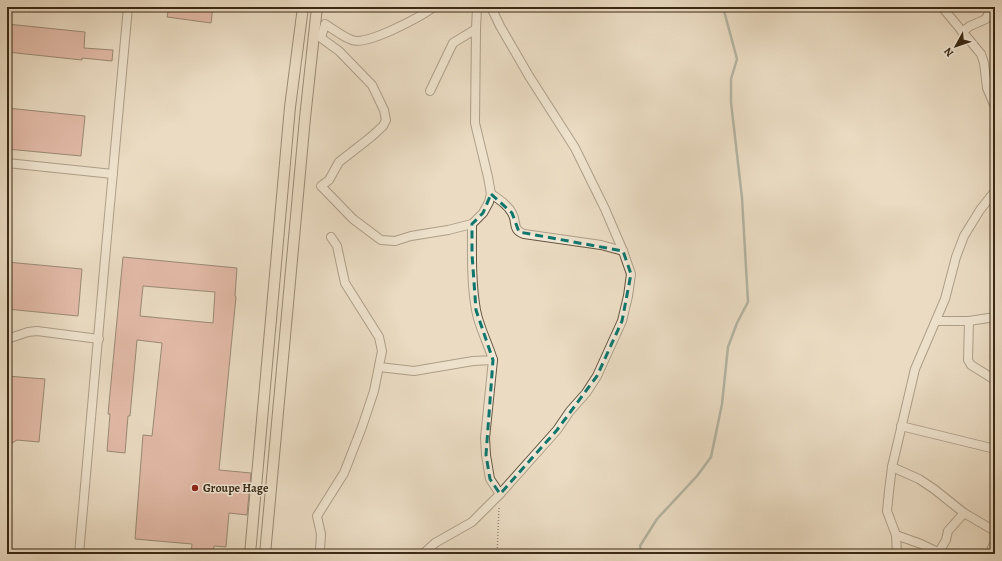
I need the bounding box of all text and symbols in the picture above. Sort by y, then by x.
north arrow [936,26,976,66]
text: N [940,44,957,60]
place label: Groupe Hage [203,480,269,496]
marker: Groupe Hage [190,483,200,493]

